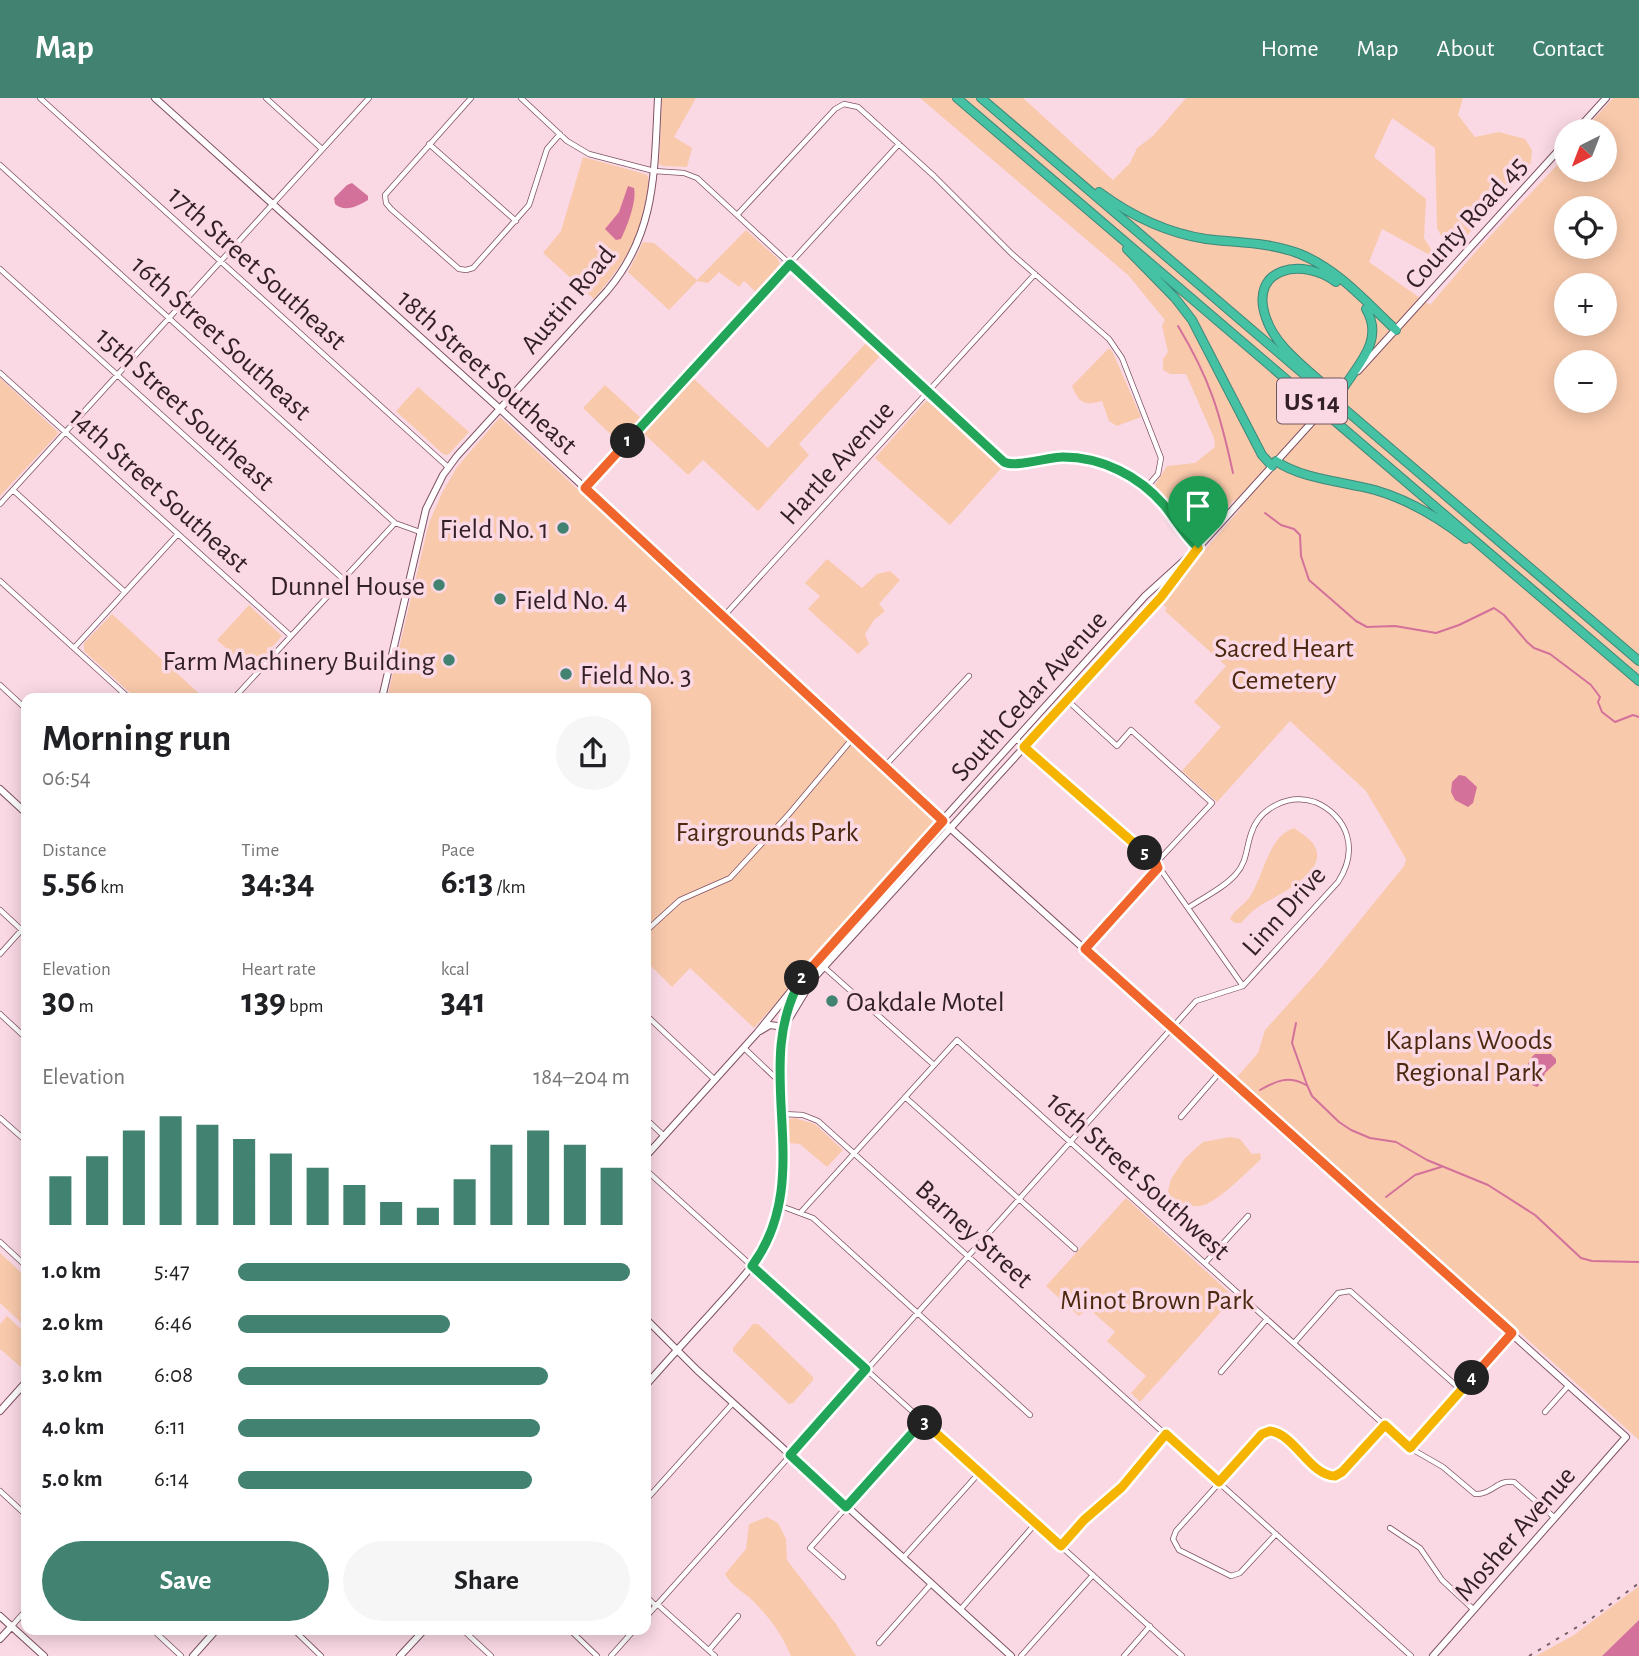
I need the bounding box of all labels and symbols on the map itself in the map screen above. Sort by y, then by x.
north arrow [1554,119,1617,182]
street label: County Road 45 [1400,152,1533,295]
street label: 17th Street Southeast [162,181,351,356]
street label: Austin Road [516,241,621,359]
street label: 16th Street Southeast [126,251,316,426]
street label: 18th Street Southeast [392,285,582,460]
street label: 15th Street Southeast [90,322,279,497]
road number: US 14 [1277,378,1347,424]
street label: Hartle Avenue [775,396,900,530]
street label: 14th Street Southeast [63,403,254,578]
pin: 1 [610,424,646,458]
pin [1168,476,1228,548]
place label: Field No. 1 [439,516,549,544]
marker: Field No. 1 [555,520,571,536]
place label: Dunnel House [270,573,425,601]
marker: Dunnel House [431,577,447,593]
place label: Field No. 4 [514,587,627,615]
marker: Field No. 4 [492,591,508,607]
street label: South Cedar Avenue [946,606,1113,787]
park label: Sacred Heart Cemetery [1214,635,1354,695]
place label: Farm Machinery Building [162,648,435,676]
marker: Farm Machinery Building [441,652,457,668]
place label: Field No. 3 [580,662,691,690]
marker: Field No. 3 [558,666,574,682]
park label: Fairgrounds Park [676,819,859,847]
pin: 5 [1128,836,1162,870]
street label: Linn Drive [1237,861,1332,962]
pin: 2 [784,960,820,996]
place label: Oakdale Motel [846,989,1005,1017]
marker: Oakdale Motel [824,993,840,1009]
park label: Kaplans Woods Regional Park [1385,1027,1553,1087]
street label: 16th Street Southwest [1041,1087,1235,1266]
street label: Barney Street [910,1175,1038,1294]
park label: Minot Brown Park [1060,1287,1254,1315]
pin: 4 [1454,1360,1490,1396]
pin: 3 [908,1406,942,1440]
street label: Mosher Avenue [1450,1462,1581,1607]

